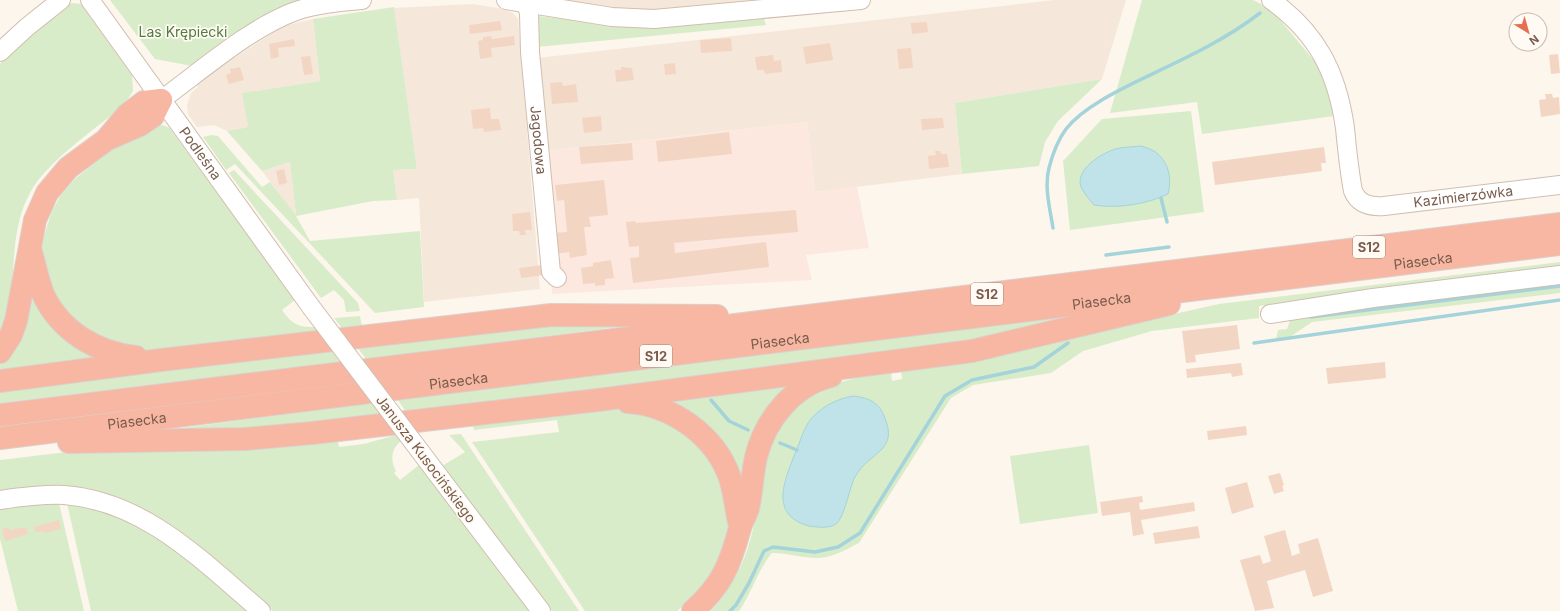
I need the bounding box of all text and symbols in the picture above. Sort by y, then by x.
north arrow [1508,12,1548,52]
park label: Las Krępiecki [139,23,227,40]
text: N [1526,32,1542,48]
street label: Jagodowa [527,105,551,175]
street label: Podleśna [176,123,226,183]
street label: Kazimierzówka [1412,182,1514,210]
road number: S12 [1353,236,1385,258]
street label: Piasecka [1392,248,1453,273]
road number: S12 [971,283,1003,305]
street label: Piasecka [1071,288,1132,313]
street label: Piasecka [749,328,810,353]
road number: S12 [640,345,672,367]
street label: Piasecka [428,368,489,393]
street label: Janusza Kusocińskiego [373,391,480,526]
street label: Piasecka [106,408,167,433]

